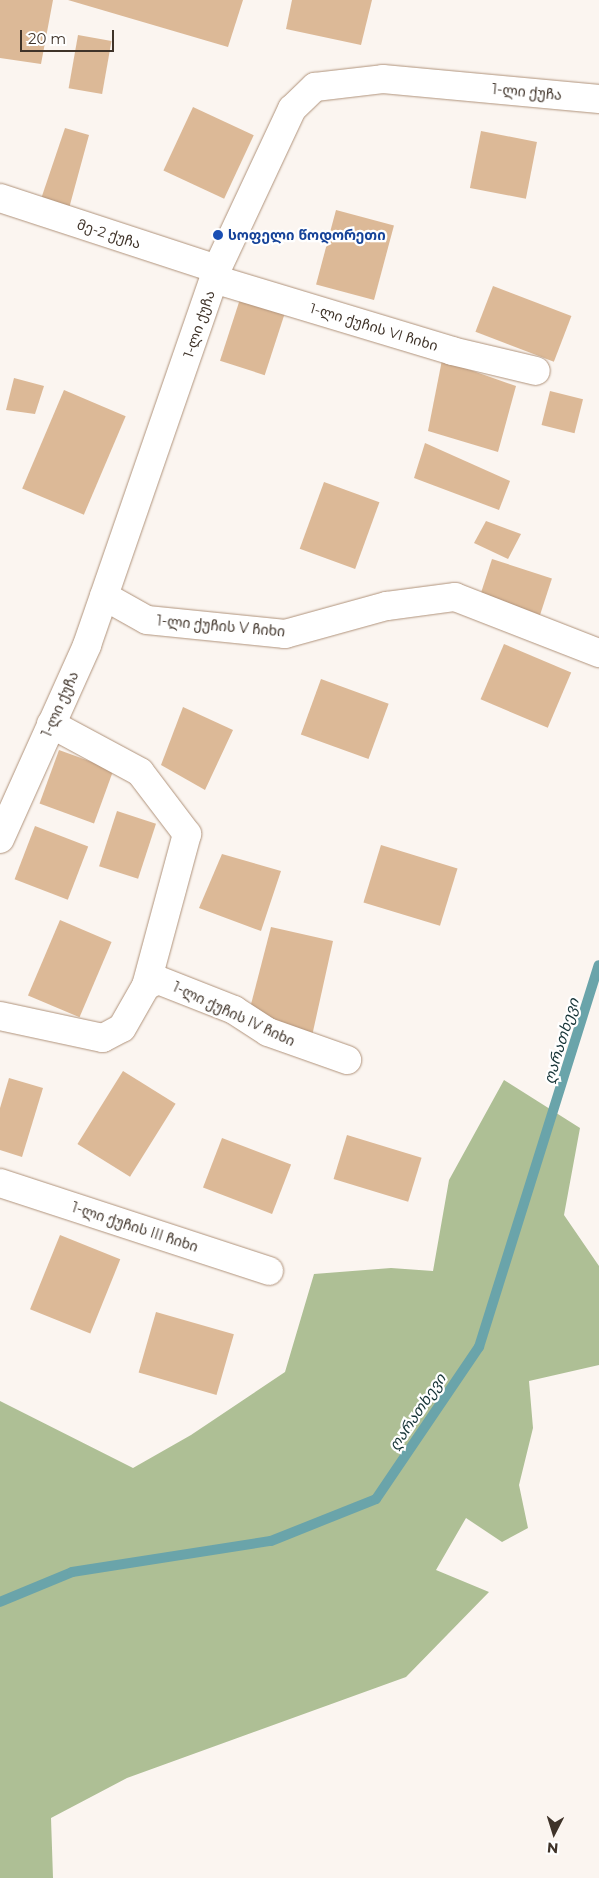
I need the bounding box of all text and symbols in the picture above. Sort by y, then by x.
scale bar [22,20,116,52]
text: 20 m [28,29,66,48]
street label: 1-ლი ქუჩა [491,81,563,103]
street label: მე-2 ქუჩა [75,216,143,252]
place label: სოფელი წოდორეთი [228,227,386,243]
marker: სოფელი წოდორეთი [212,229,224,241]
street label: 1-ლი ქუჩა [180,288,218,360]
street label: 1-ლი ქუჩის VI ჩიხი [308,300,440,354]
street label: 1-ლი ქუჩის V ჩიხი [156,612,286,640]
street label: 1-ლი ქუჩა [38,669,82,739]
street label: 1-ლი ქუჩის IV ჩიხი [170,978,298,1050]
water label: ღარათხევი [539,996,583,1086]
street label: 1-ლი ქუჩის III ჩიხი [70,1199,200,1255]
water label: ღარათხევი [385,1370,449,1454]
north arrow [529,1808,579,1858]
text: N [546,1838,559,1857]

